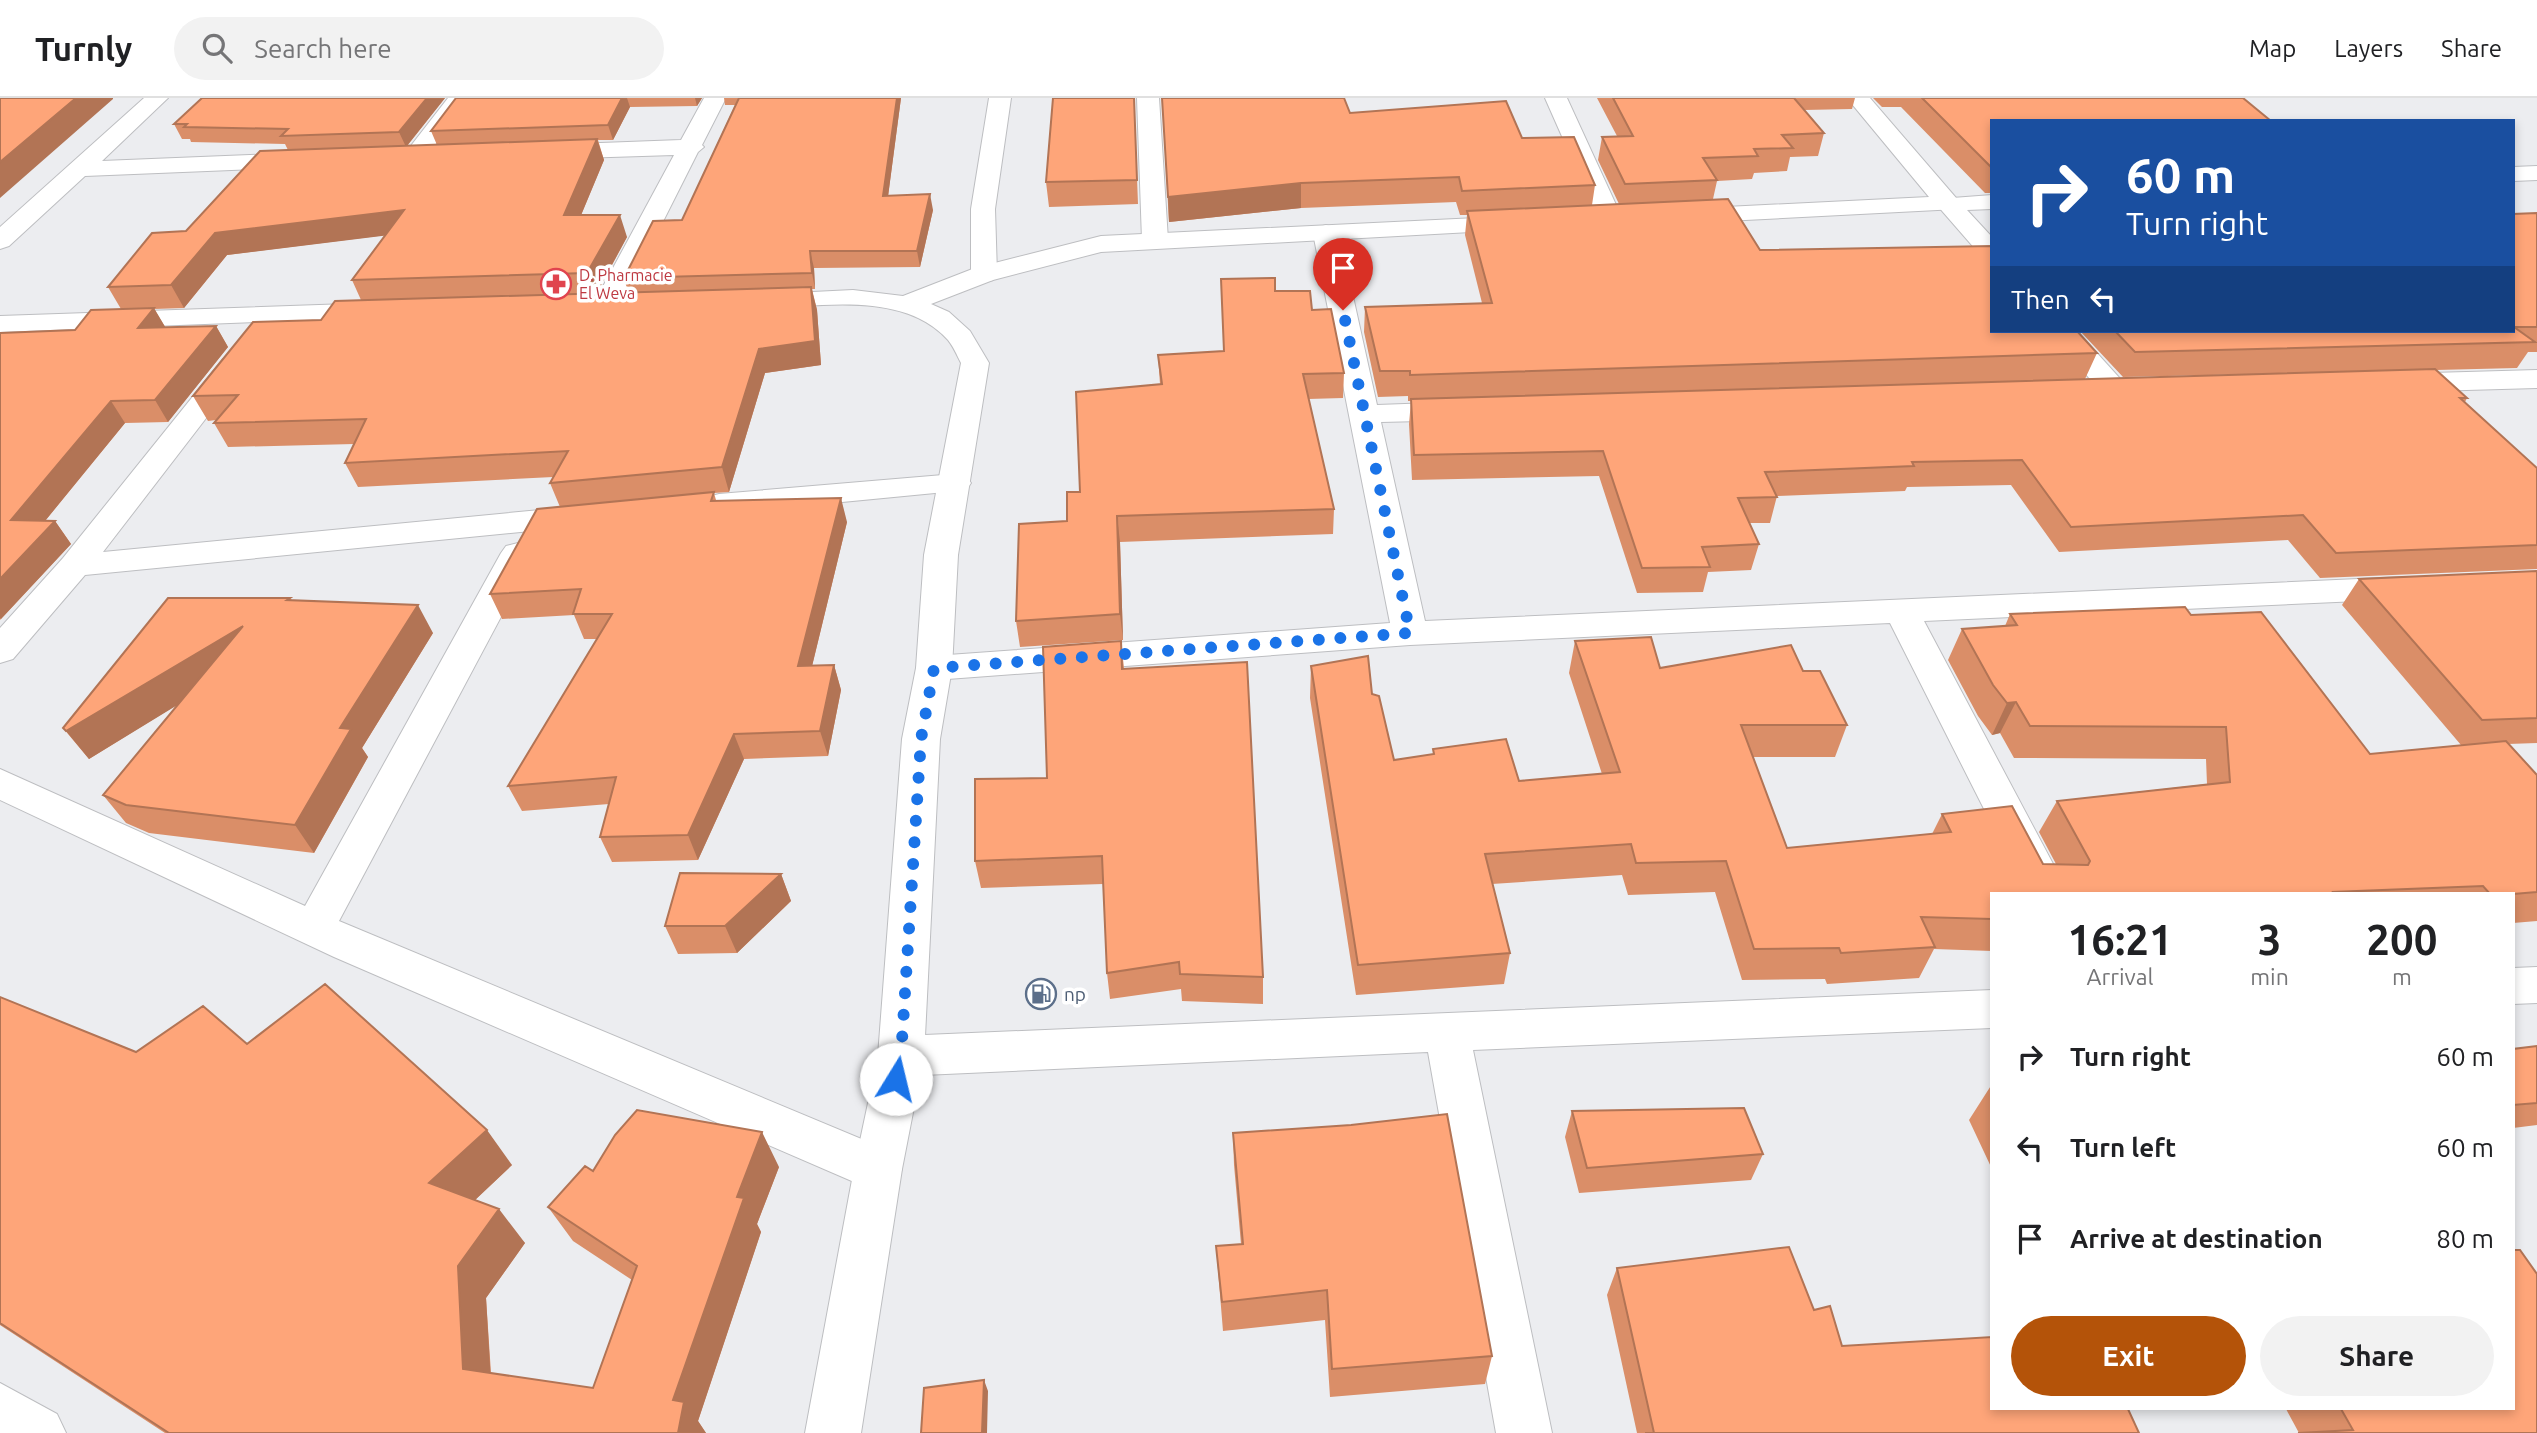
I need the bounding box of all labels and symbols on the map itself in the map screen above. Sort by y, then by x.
pin [1313,238,1373,310]
place label: D. Pharmacie El Weva [579,266,673,302]
pharmacy icon: D. Pharmacie El Weva [539,267,573,301]
fuel station icon: np [1024,977,1058,1011]
place label: np [1064,983,1086,1005]
position arrow [859,1042,933,1116]

